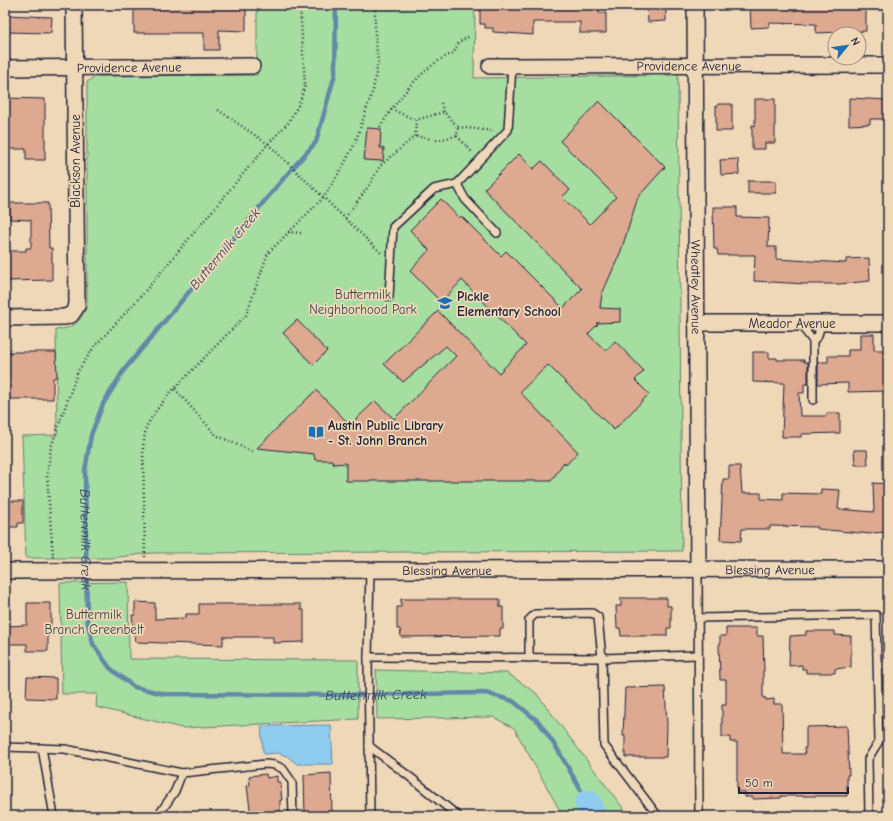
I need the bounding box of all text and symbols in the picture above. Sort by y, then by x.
north arrow [827,26,867,66]
text: N [848,35,863,48]
street label: Providence Avenue [637,58,742,73]
street label: Providence Avenue [77,59,182,75]
street label: Blackson Avenue [68,114,83,208]
water label: Buttermilk Creek [186,205,264,293]
street label: Wheatley Avenue [689,240,704,335]
park label: Buttermilk Neighborhood Park [309,287,418,317]
place label: Pickle Elementary School [457,289,561,319]
school or university icon: Pickle Elementary School [436,294,454,312]
street label: Meador Avenue [748,316,836,331]
place label: Austin Public Library - St. John Branch [328,418,444,448]
library icon: Austin Public Library - St. John Branch [307,423,325,441]
water label: Buttermilk Creek [77,489,95,591]
street label: Blessing Avenue [402,562,492,578]
street label: Blessing Avenue [725,562,815,577]
park label: Buttermilk Branch Greenbelt [45,607,145,637]
water label: Buttermilk Creek [325,685,427,704]
scale bar [739,769,848,795]
text: 50 m [745,776,773,790]

